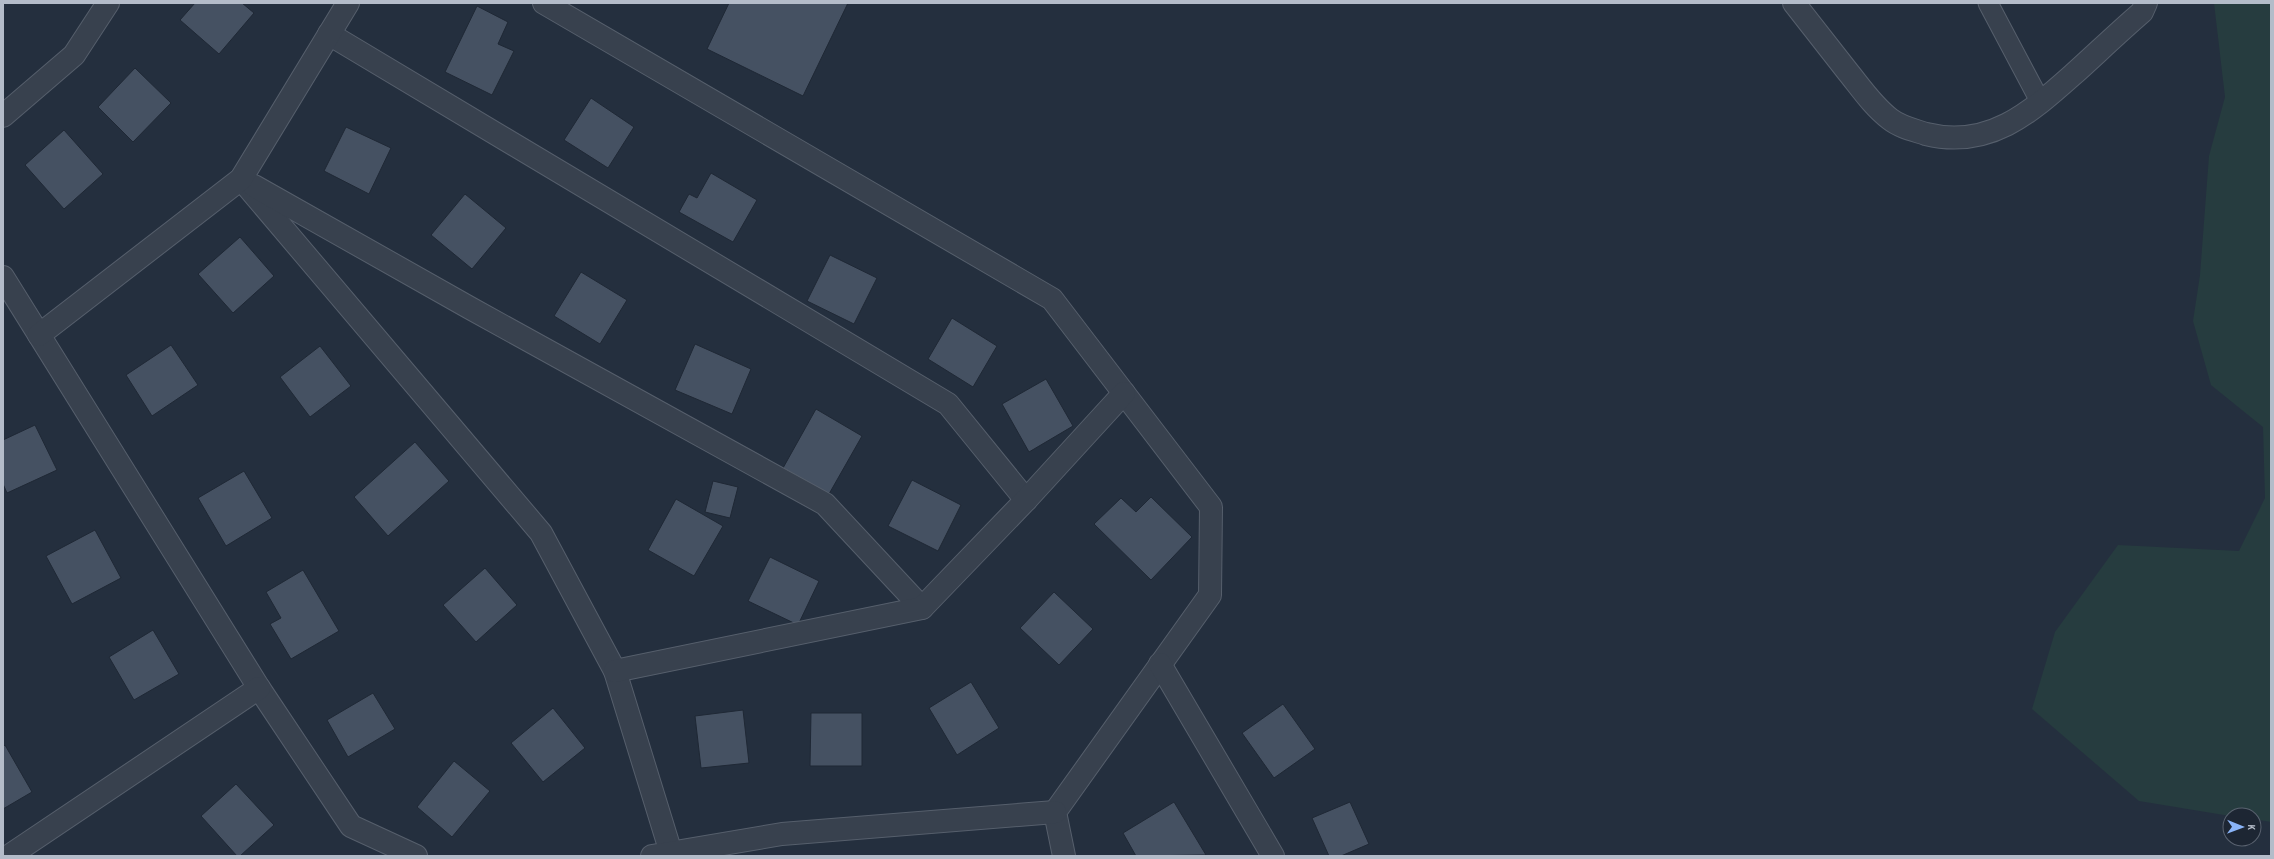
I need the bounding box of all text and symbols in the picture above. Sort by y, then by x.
north arrow [2222,807,2262,847]
text: K [2245,824,2258,831]

